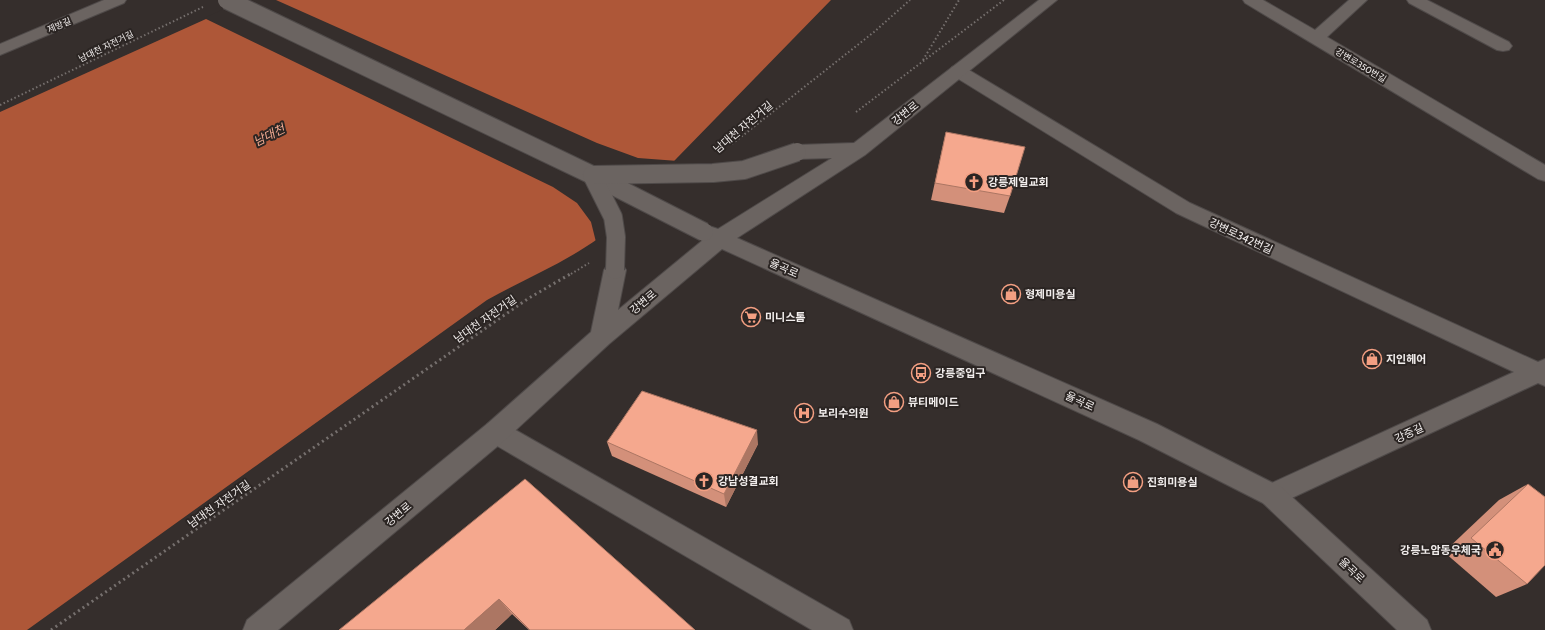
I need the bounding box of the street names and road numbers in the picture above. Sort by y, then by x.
street label: 제방길 [45,15,73,35]
street label: 남대천 자전거길 [77,28,135,64]
street label: 강변로350번길 [1334,45,1388,85]
street label: 남대천 자전거길 [710,98,776,156]
street label: 강변로 [889,98,921,128]
street label: 강변로342번길 [1207,215,1275,257]
street label: 율곡로 [767,255,801,281]
street label: 강변로 [627,287,659,317]
street label: 남대천 자전거길 [451,292,519,346]
street label: 율곡로 [1063,388,1097,414]
street label: 강중길 [1392,420,1426,446]
street label: 남대천 자전거길 [185,477,253,531]
street label: 강변로 [382,499,414,529]
street label: 율곡로 [1336,555,1368,585]

